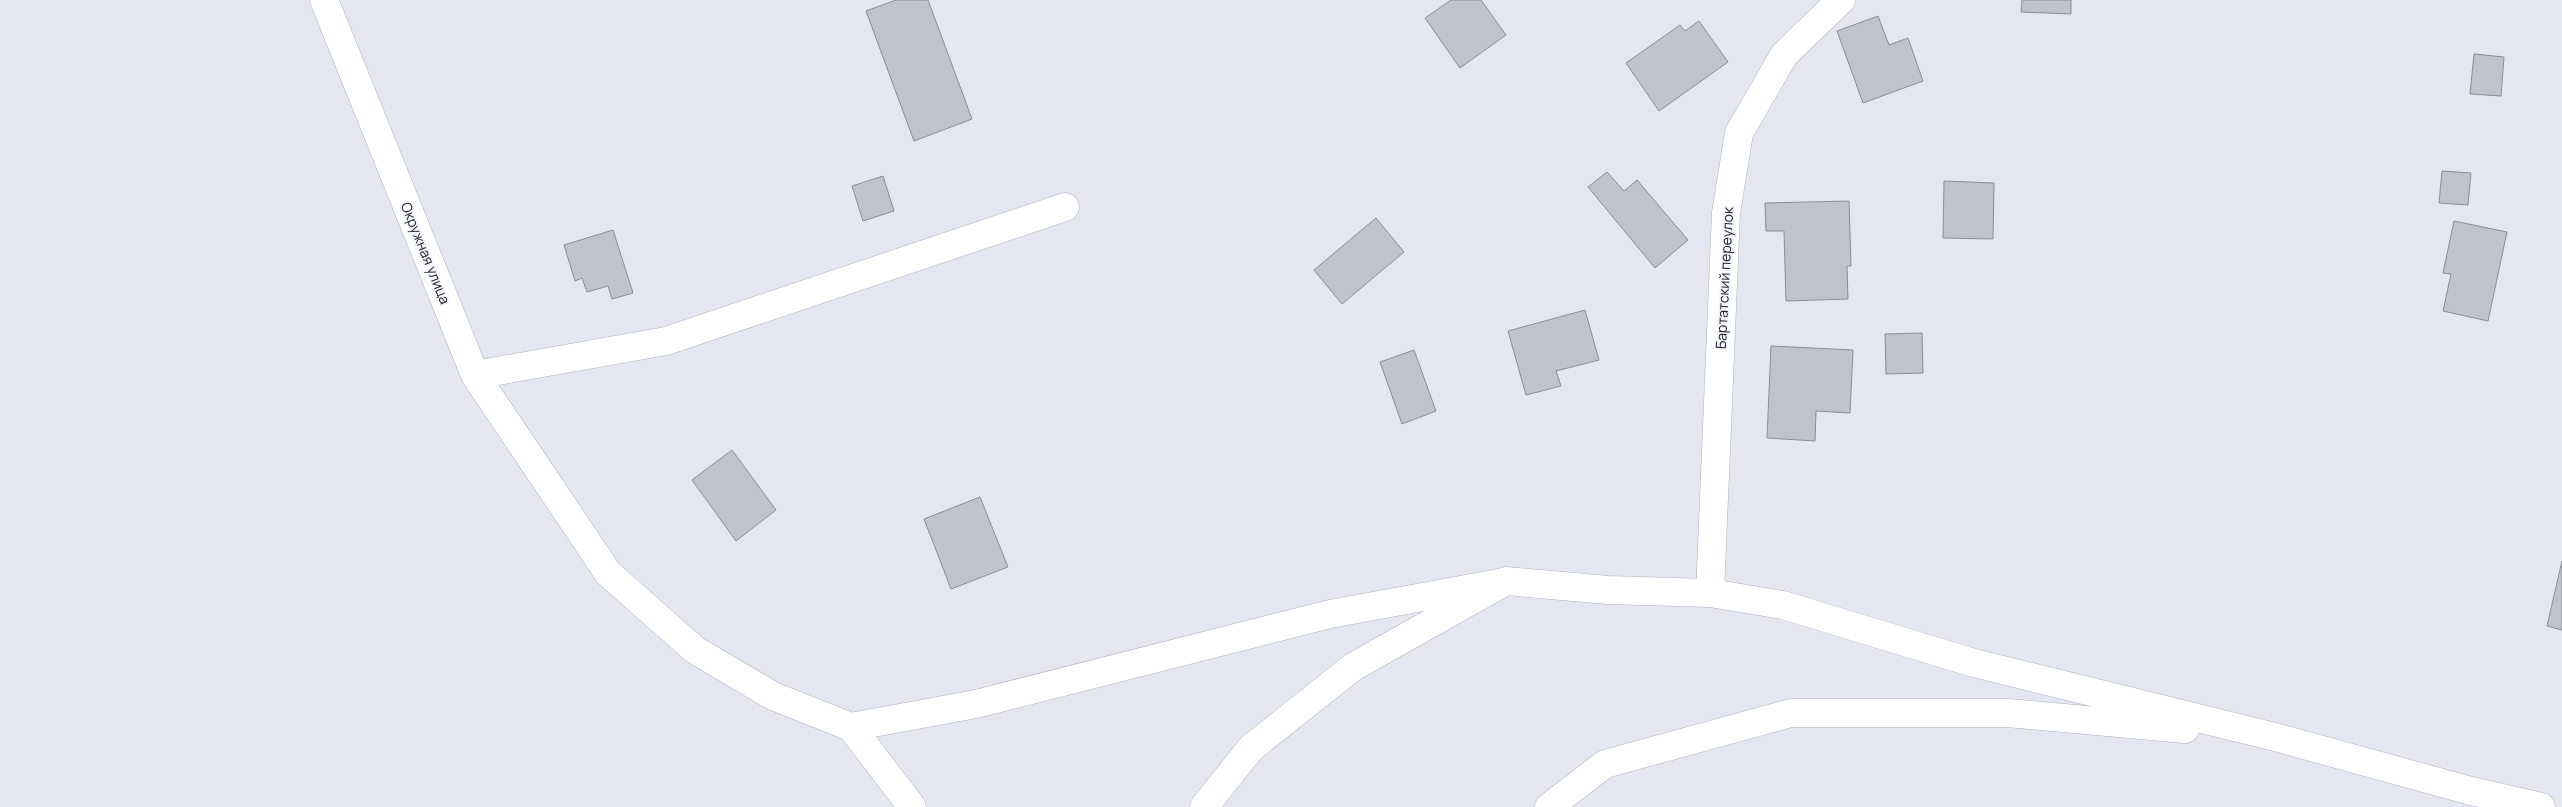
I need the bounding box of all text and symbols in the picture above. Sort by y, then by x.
street label: Окружная улица [397,199,455,307]
street label: Бартатский переулок [1711,205,1737,350]

